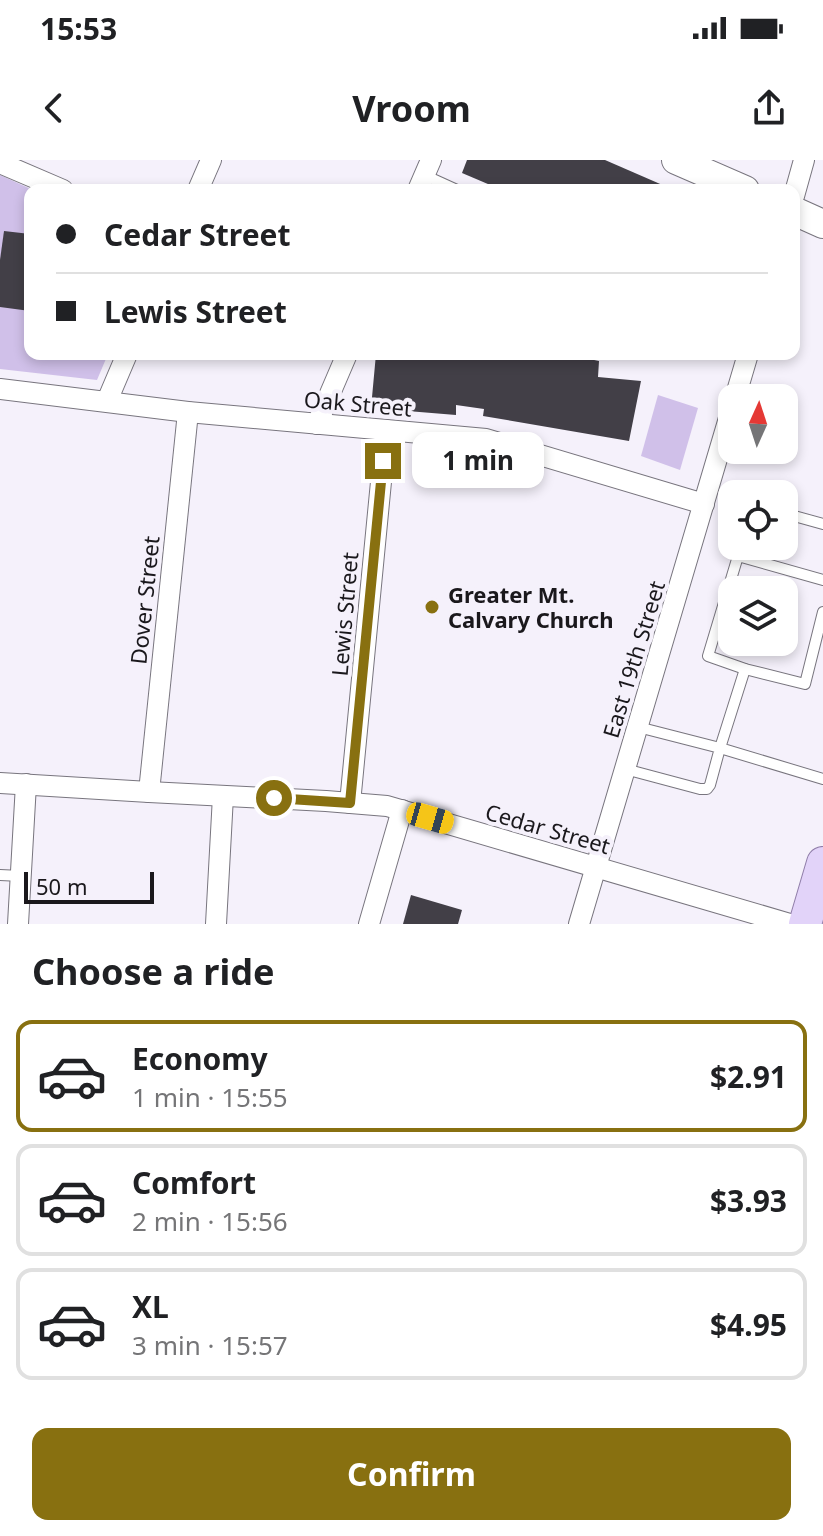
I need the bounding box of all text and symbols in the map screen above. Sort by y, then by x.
text: 15:53 [40,8,117,49]
text: Vroom [352,84,471,133]
icon: back [32,86,76,130]
icon: share [747,86,791,130]
text: Cedar Street [104,214,291,255]
text: Lewis Street [104,291,287,332]
street label: Oak Street [303,383,413,423]
north arrow [718,384,798,464]
map controls [718,384,798,656]
callout: 1 min [411,433,543,489]
text: 1 min [442,442,514,478]
route end [365,443,401,479]
button: locate [718,480,798,560]
street label: Dover Street [122,534,166,666]
street label: Lewis Street [324,551,364,677]
button: layers [718,576,798,656]
street label: East 19th Street [595,577,671,741]
place label: Greater Mt. Calvary Church [448,579,614,634]
marker: Greater Mt. Calvary Church [423,598,441,616]
route start [256,780,292,816]
street label: Cedar Street [482,796,614,860]
car [404,800,456,836]
scale bar [24,868,154,904]
text: 50 m [36,871,87,901]
text: Choose a ride [32,947,274,996]
text: Economy [132,1038,268,1079]
icon: car [36,1040,108,1112]
text: $2.91 [710,1056,787,1097]
text: 1 min · 15:55 [132,1079,288,1115]
text: Comfort [132,1162,256,1203]
icon: car [36,1164,108,1236]
text: $3.93 [710,1180,787,1221]
text: 2 min · 15:56 [132,1203,288,1239]
text: XL [132,1286,169,1327]
icon: car [36,1288,108,1360]
text: $4.95 [710,1304,787,1345]
text: 3 min · 15:57 [132,1327,288,1363]
button: Confirm [32,1428,791,1520]

